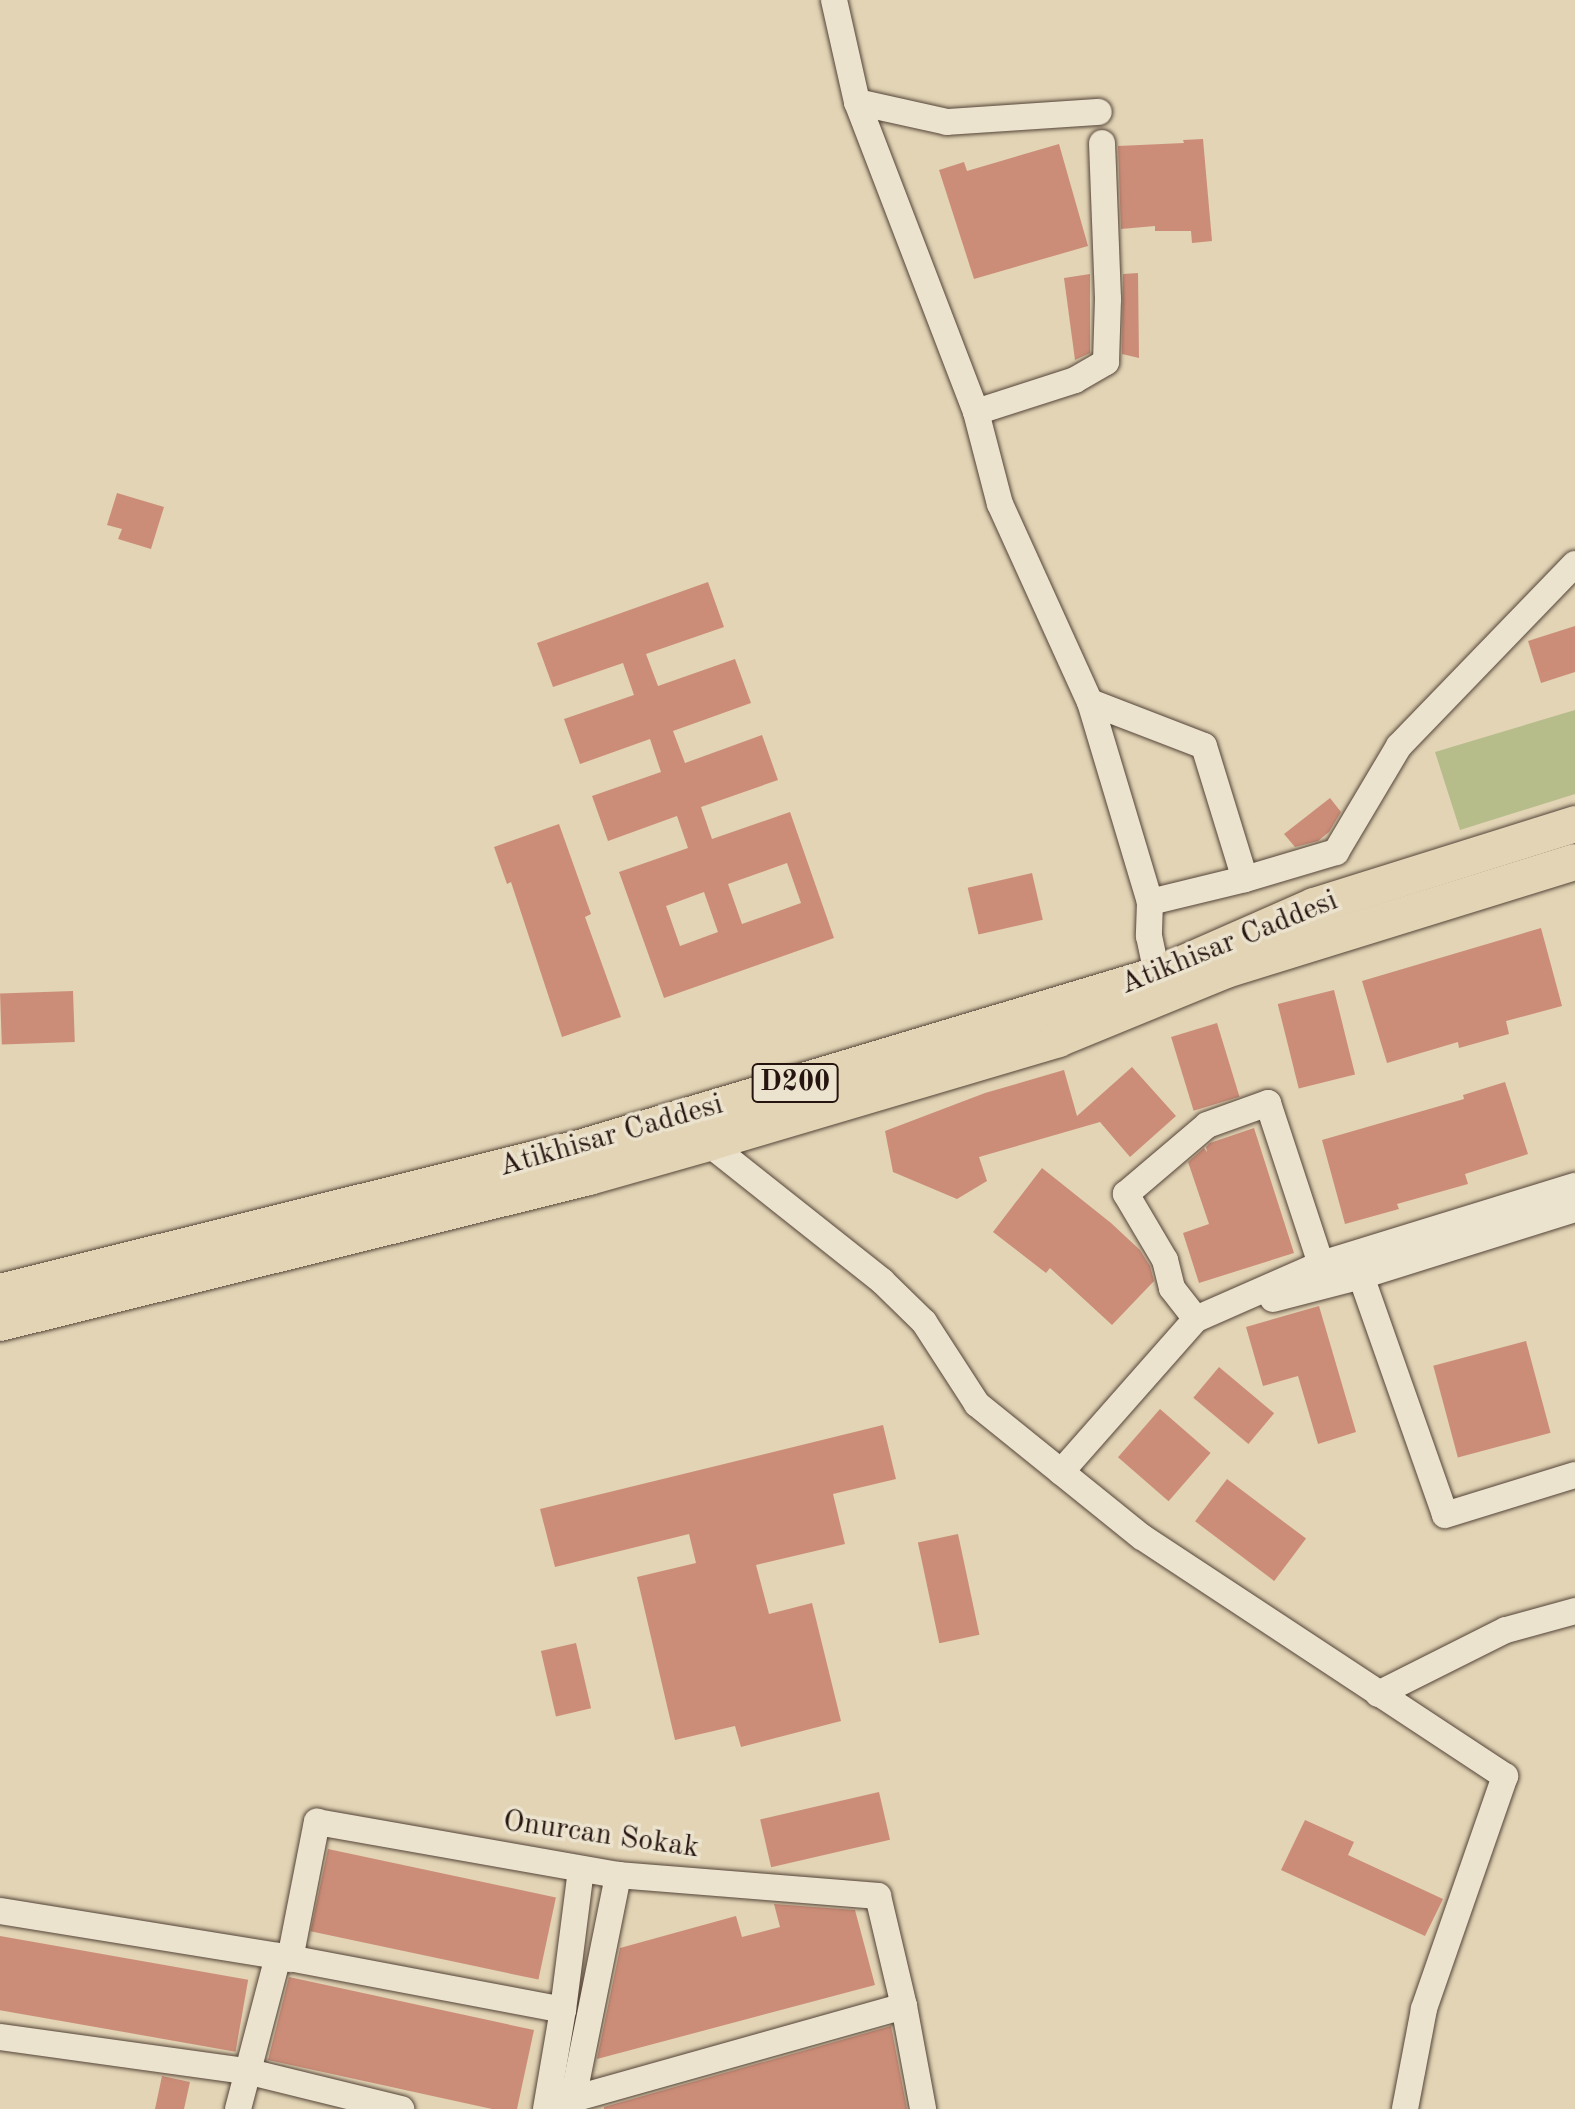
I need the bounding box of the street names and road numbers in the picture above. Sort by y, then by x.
street label: Atikhisar Caddesi [1115,883,1343,1003]
road number: D200 [751,1059,839,1107]
street label: Atikhisar Caddesi [495,1087,727,1185]
street label: Onurcan Sokak [501,1803,701,1867]

